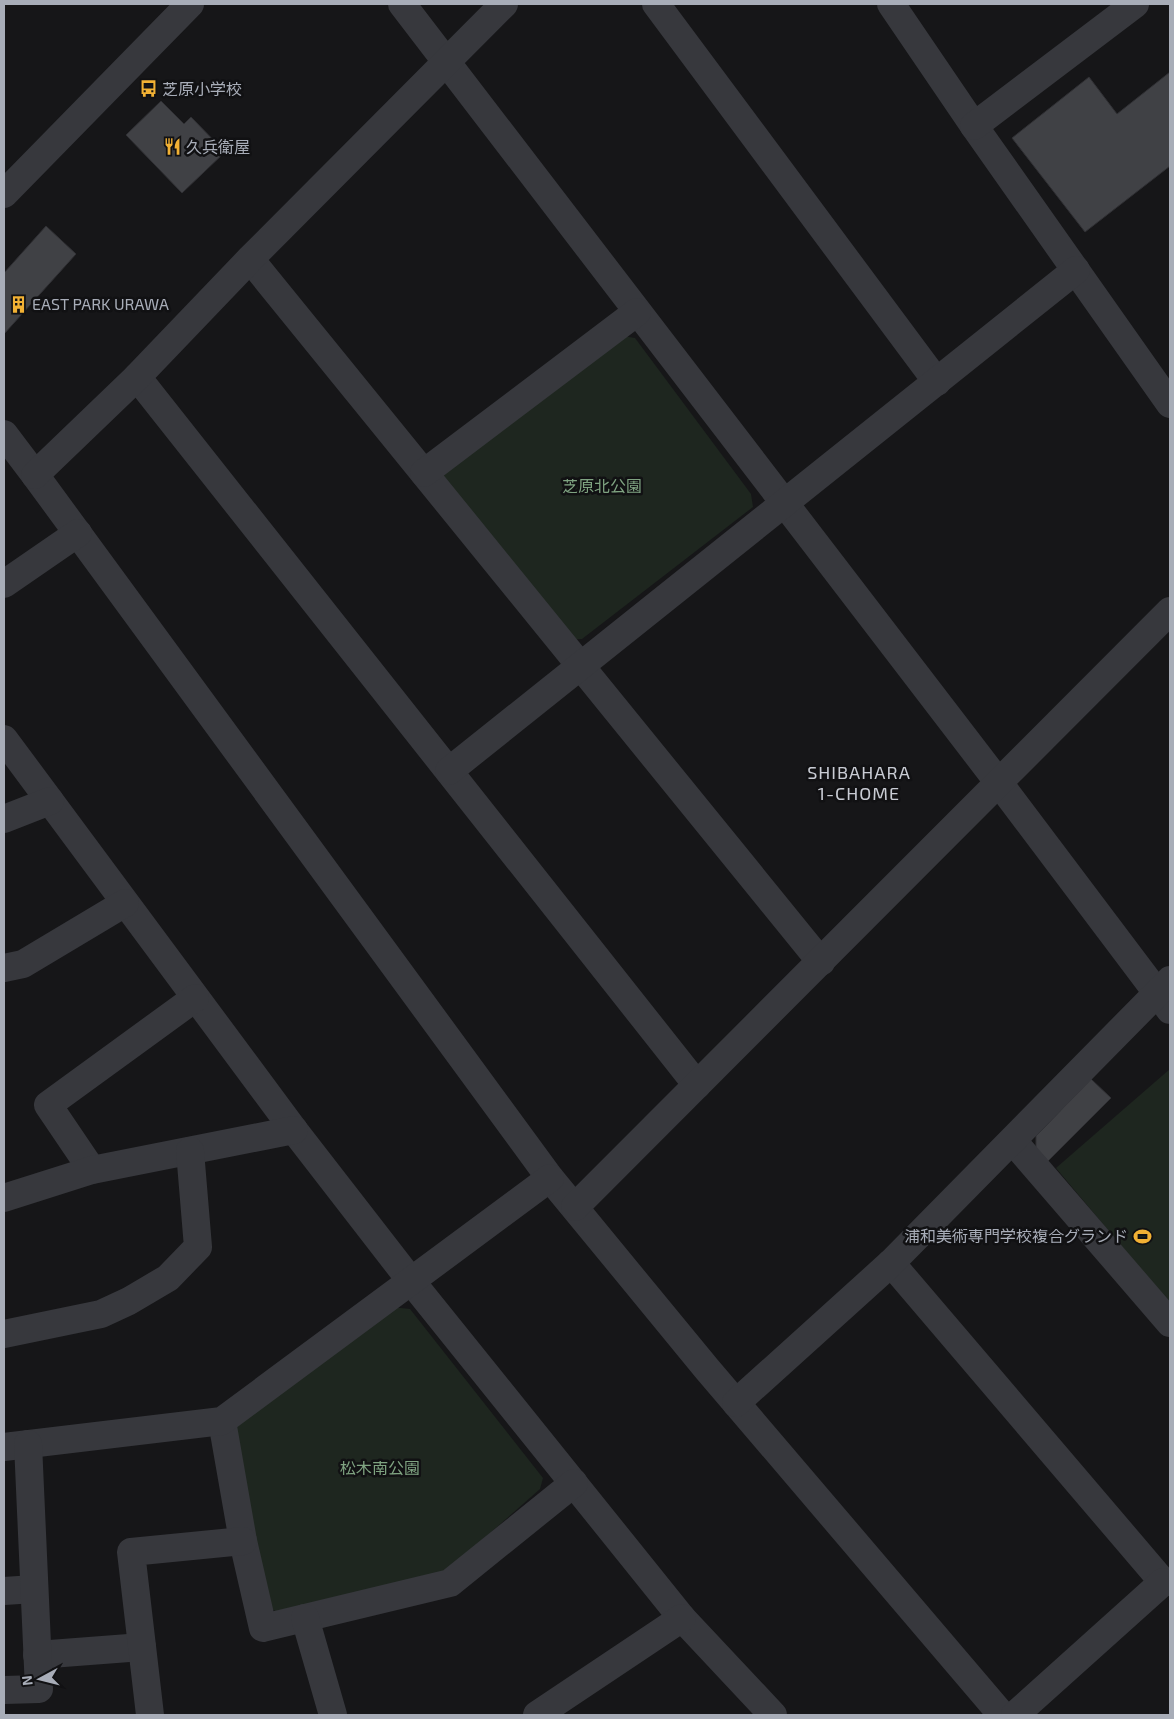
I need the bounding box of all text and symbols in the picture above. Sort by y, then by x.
bus stop icon: 芝原小学校 [138,79,158,99]
place label: 芝原小学校 [162,79,242,98]
restaurant icon: 久兵衛屋 [162,137,182,157]
place label: 久兵衛屋 [186,137,250,156]
building icon: EAST PARK URAWA [8,294,28,314]
place label: EAST PARK URAWA [32,294,169,313]
park label: 芝原北公園 [562,476,642,495]
district label: SHIBAHARA 1-CHOME [807,761,911,804]
place label: 浦和美術専門学校複合グランド [904,1226,1128,1245]
sports icon: 浦和美術専門学校複合グランド [1132,1226,1152,1246]
park label: 松木南公園 [340,1458,420,1477]
north arrow [15,1654,65,1704]
text: N [18,1675,36,1687]

